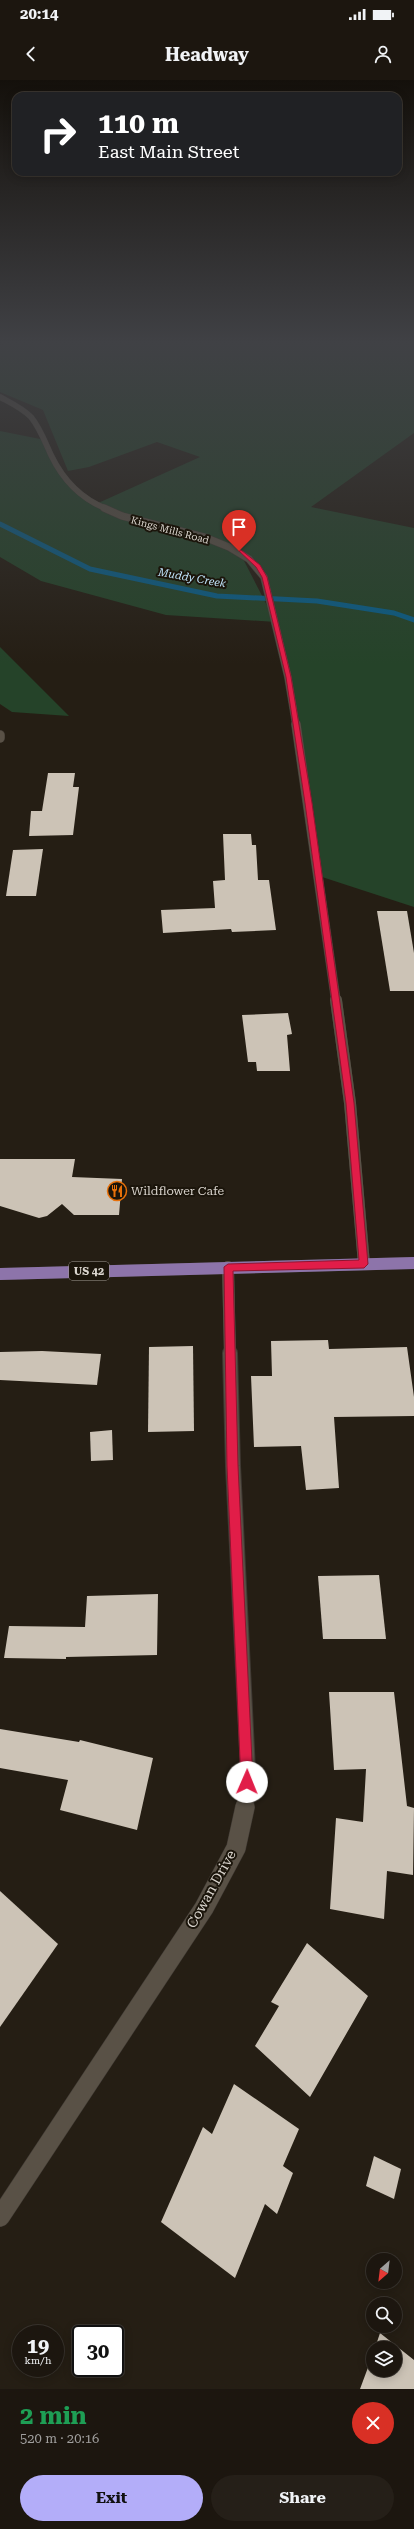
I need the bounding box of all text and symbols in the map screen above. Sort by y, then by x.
text: 20:14 [20,5,58,23]
icon: back [20,43,42,65]
icon: person [372,43,394,65]
text: Headway [165,44,249,65]
text: 110 m [98,107,179,140]
icon: right [32,108,84,160]
text: East Main Street [98,141,239,162]
pin [222,510,256,551]
street label: Kings Mills Road [130,514,211,546]
icon: arrive [228,516,250,538]
water label: Muddy Creek [156,565,227,590]
restaurant icon: Wildflower Cafe [106,1180,128,1202]
place label: Wildflower Cafe [131,1184,225,1198]
road number: US 42 [69,1262,109,1280]
position arrow [226,1761,268,1803]
street label: Cowan Drive [183,1847,239,1931]
north arrow [366,2253,402,2289]
map controls [366,2253,402,2377]
button: search [366,2297,402,2333]
speed limit sign: 30 [72,2325,124,2377]
text: 19 [27,2334,49,2358]
button: layers [366,2341,402,2377]
text: km/h [25,2355,51,2366]
text: 2 min [20,2402,87,2430]
button: close [352,2402,394,2444]
text: 520 m · 20:16 [20,2431,99,2446]
button: Exit [20,2475,203,2521]
button: Share [211,2475,394,2521]

